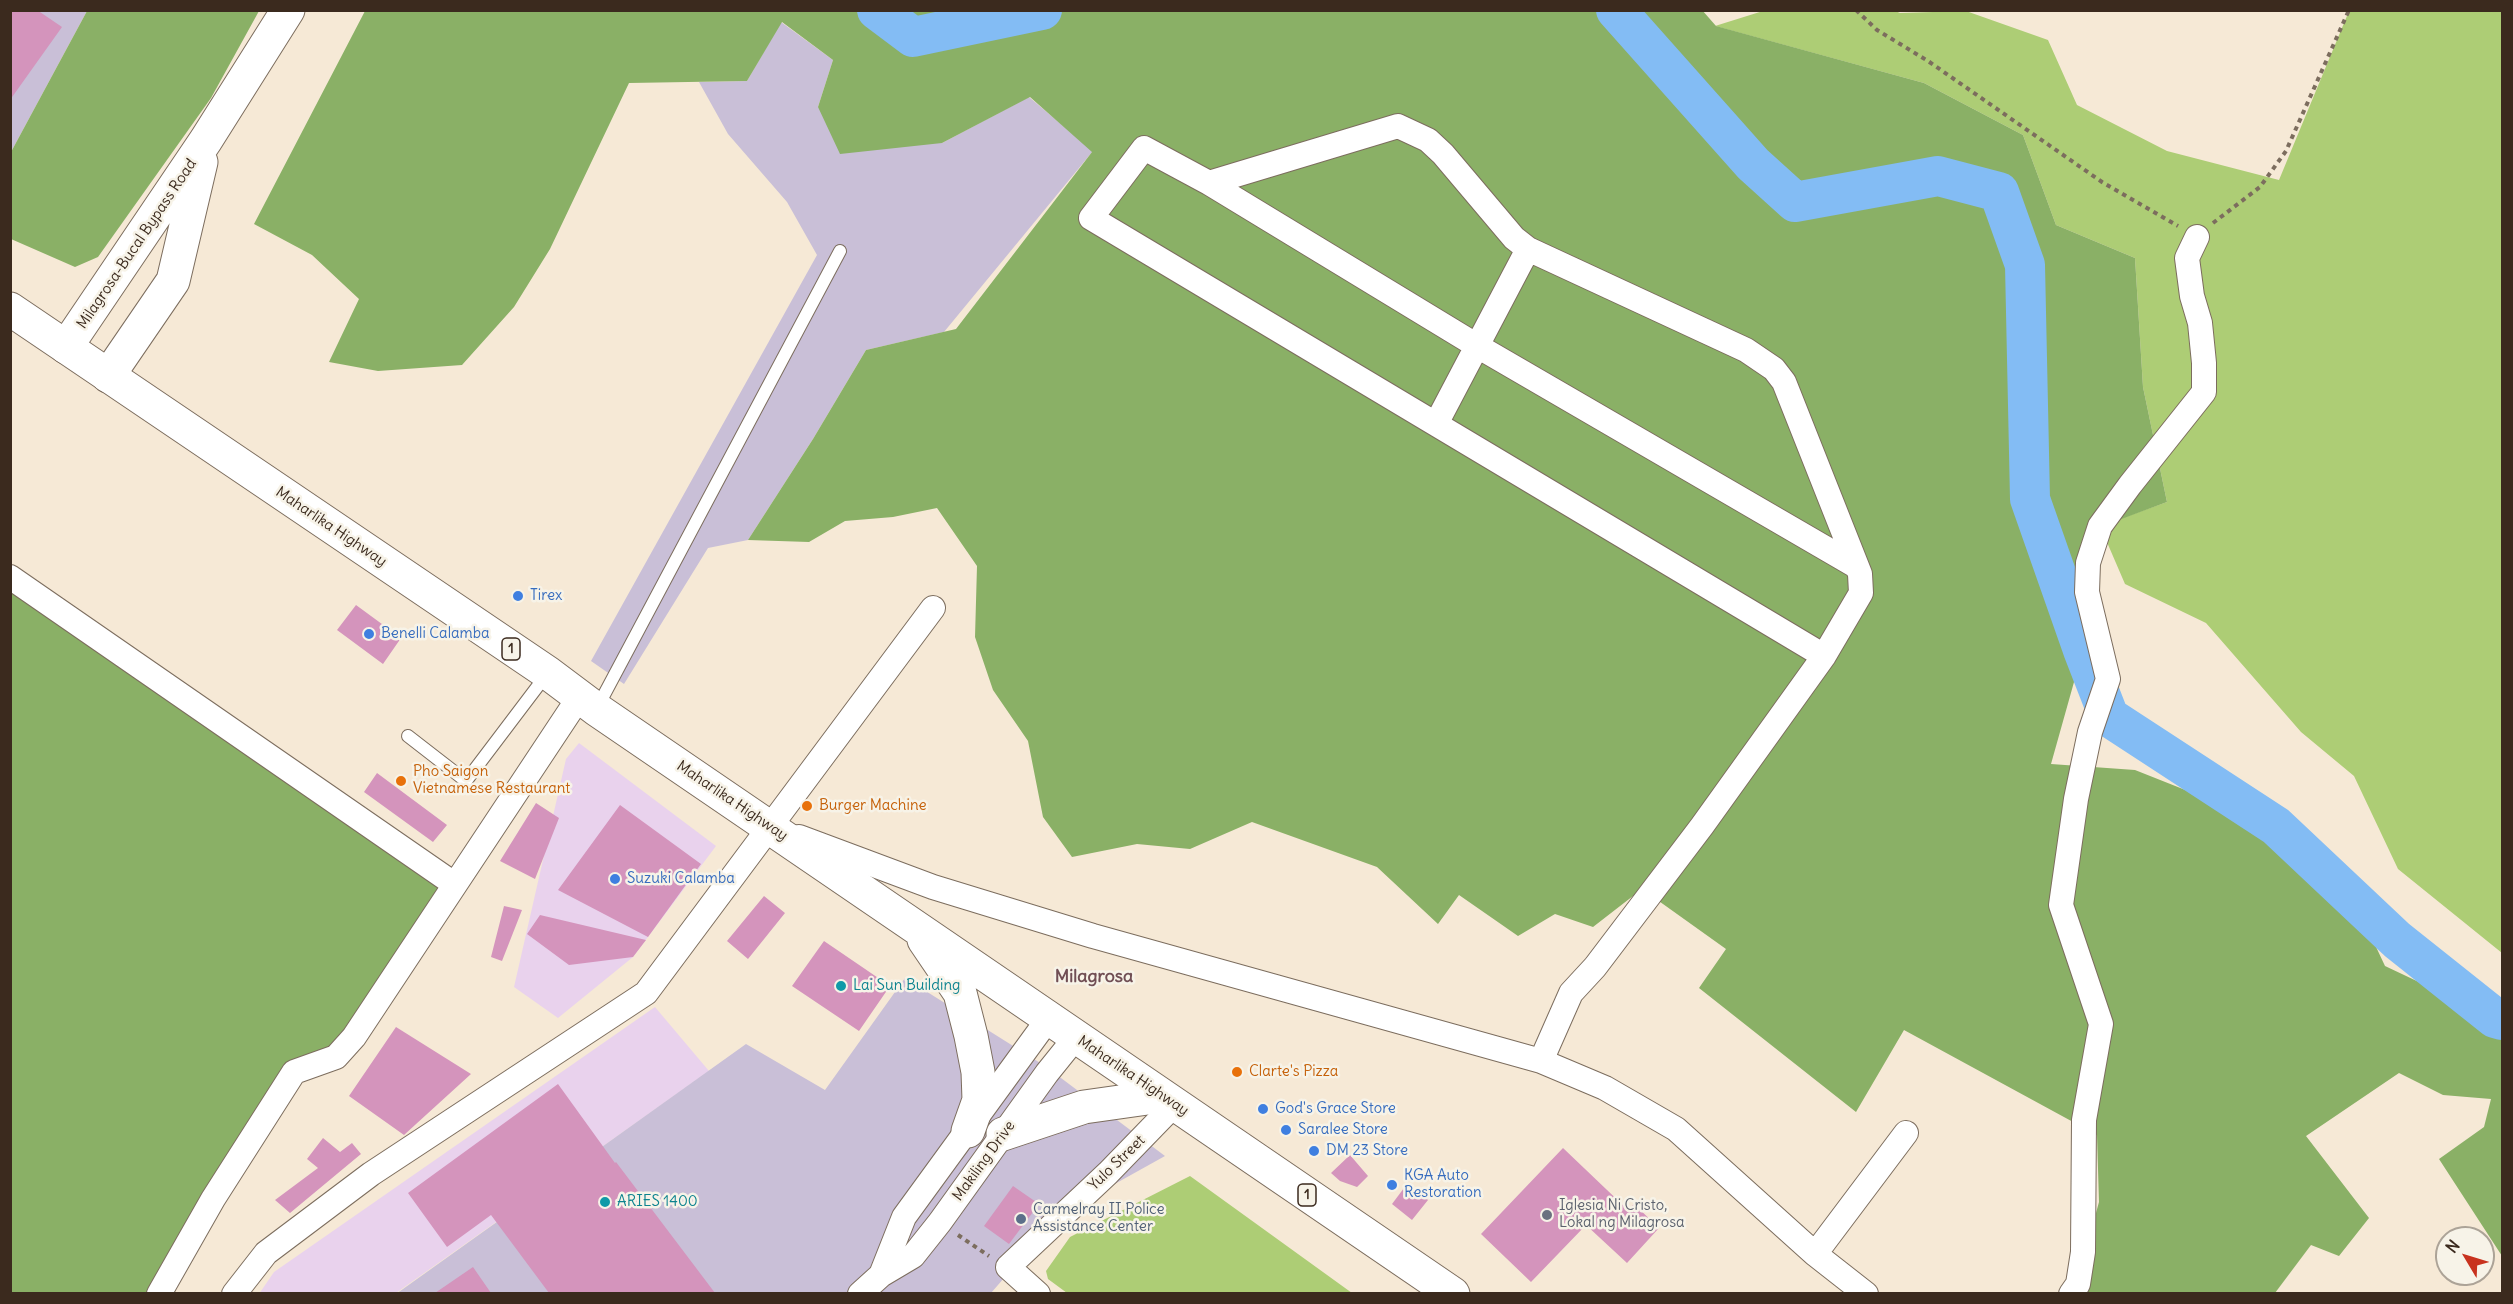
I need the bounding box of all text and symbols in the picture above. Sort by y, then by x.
street label: Milagrosa-Bucal Bypass Road [73,156,201,332]
street label: Maharlika Highway [272,483,390,571]
place label: Tirex [530,587,562,605]
marker: Tirex [511,589,525,603]
place label: Benelli Calamba [381,625,490,643]
marker: Benelli Calamba [362,627,376,641]
road number: 1 [502,638,520,660]
street label: Maharlika Highway [673,757,791,845]
place label: Pho Saigon Vietnamese Restaurant [413,763,570,798]
marker: Pho Saigon Vietnamese Restaurant [394,774,408,788]
place label: Burger Machine [819,797,927,815]
marker: Burger Machine [800,799,814,813]
place label: Suzuki Calamba [627,870,735,888]
marker: Suzuki Calamba [608,872,622,886]
district label: Milagrosa [1055,966,1133,988]
place label: Lai Sun Building [853,977,960,995]
marker: Lai Sun Building [834,979,848,993]
street label: Maharlika Highway [1074,1032,1192,1120]
place label: Clarte's Pizza [1249,1063,1338,1081]
marker: Clarte's Pizza [1230,1065,1244,1079]
place label: God's Grace Store [1275,1100,1396,1118]
marker: God's Grace Store [1256,1102,1270,1116]
street label: Makiling Drive [949,1118,1019,1204]
place label: Saralee Store [1298,1121,1388,1139]
marker: Saralee Store [1279,1123,1293,1137]
street label: Yulo Street [1085,1132,1149,1194]
place label: DM 23 Store [1326,1142,1408,1160]
marker: DM 23 Store [1307,1144,1321,1158]
place label: KGA Auto Restoration [1404,1167,1482,1202]
marker: KGA Auto Restoration [1385,1178,1399,1192]
road number: 1 [1298,1184,1316,1206]
place label: ARIES 1400 [617,1193,698,1211]
marker: ARIES 1400 [598,1195,612,1209]
place label: Iglesia Ni Cristo, Lokal ng Milagrosa [1559,1197,1685,1232]
place label: Carmelray II Police Assistance Center [1033,1201,1165,1236]
marker: Iglesia Ni Cristo, Lokal ng Milagrosa [1540,1208,1554,1222]
marker: Carmelray II Police Assistance Center [1014,1212,1028,1226]
north arrow [2435,1226,2495,1286]
text: N [2441,1236,2464,1257]

